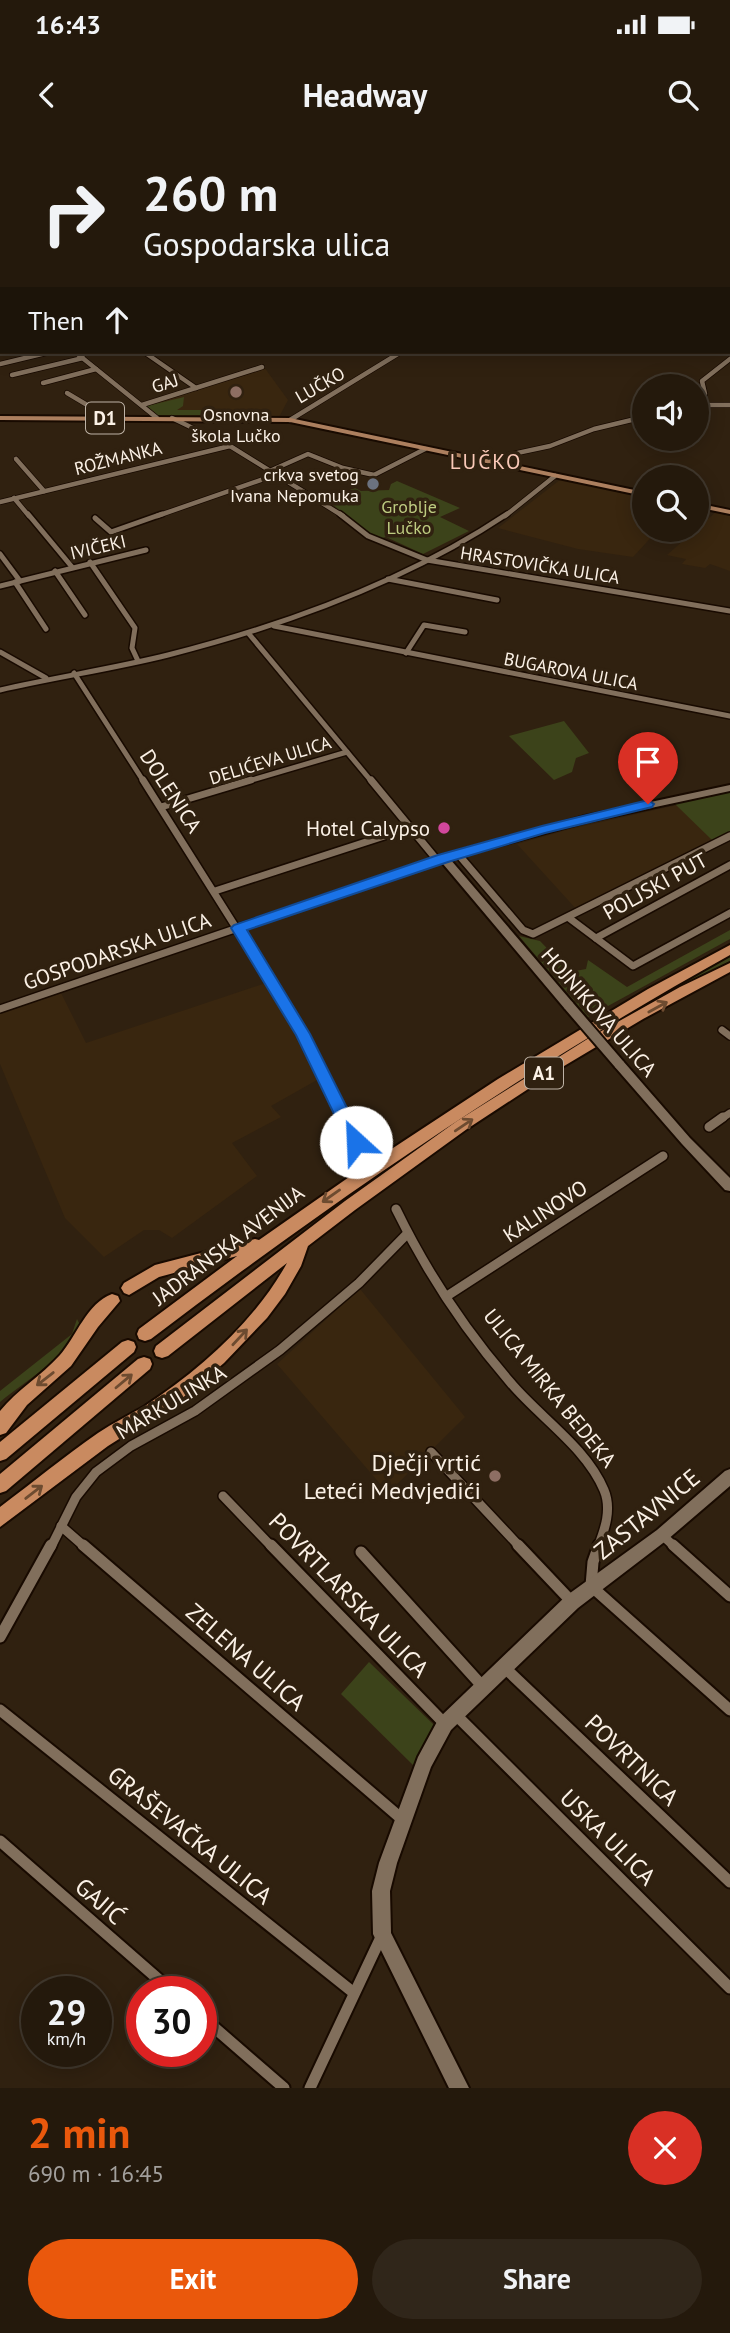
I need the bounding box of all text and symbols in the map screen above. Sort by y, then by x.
text: 16:43 [35,8,101,41]
text: Headway [303,74,427,116]
icon: back [28,76,66,114]
icon: search [664,76,702,114]
text: 260 m [143,161,278,225]
icon: right [28,168,119,259]
text: Gospodarska ulica [143,223,390,265]
icon: ahead [98,301,136,339]
text: Then [28,304,84,337]
street label: LUČKO [291,362,349,408]
street label: GAJ [149,368,181,398]
map controls [632,374,709,542]
button: sound [632,374,709,451]
marker: Osnovna škola Lučko [228,384,244,400]
road number: D1 [86,402,124,434]
place label: Osnovna škola Lučko [191,403,281,447]
street label: ROŽMANKA [72,436,165,480]
district label: LUČKO [450,448,522,475]
place label: crkva svetog Ivana Nepomuka [230,463,359,507]
button: search [632,465,709,542]
marker: crkva svetog Ivana Nepomuka [365,476,381,492]
park label: Groblje Lučko [381,495,437,539]
street label: IVIČEKI [68,529,128,565]
street label: HRASTOVIČKA ULICA [459,541,622,589]
street label: BUGAROVA ULICA [502,647,640,695]
street label: DELIĆEVA ULICA [206,730,334,789]
pin [618,732,678,804]
icon: arrive [629,743,667,781]
street label: DOLENICA [134,744,208,838]
place label: Hotel Calypso [306,815,430,842]
marker: Hotel Calypso [436,820,452,836]
street label: POLJSKI PUT [598,846,712,926]
street label: GOSPODARSKA ULICA [20,906,215,996]
street label: HOJNIKOVA ULICA [535,942,663,1083]
one-way arrow [647,1000,668,1013]
road number: A1 [525,1057,563,1088]
position arrow [319,1105,393,1179]
one-way arrow [454,1118,473,1133]
street label: KALINOVO [498,1174,592,1248]
street label: JADRANSKA AVENIJA [146,1179,310,1312]
one-way arrow [322,1189,341,1203]
street label: ULICA MIRKA BEDEKA [478,1303,623,1473]
one-way arrow [232,1328,248,1346]
street label: MARKULINKA [111,1358,231,1445]
one-way arrow [36,1372,55,1387]
one-way arrow [115,1373,133,1389]
place label: Dječji vrtić Leteći Medvjedići [303,1447,481,1506]
street label: ZASTAVNICE [588,1462,706,1566]
marker: Dječji vrtić Leteći Medvjedići [487,1468,503,1484]
one-way arrow [25,1485,43,1500]
street label: POVRTLARSKA ULICA [262,1506,436,1684]
street label: ZELENA ULICA [180,1596,312,1718]
street label: POVRTNICA [579,1708,685,1812]
street label: GRAŠEVAČKA ULICA [101,1759,279,1911]
street label: USKA ULICA [553,1782,663,1892]
street label: GAJIĆ [69,1871,131,1931]
speed limit sign: 30 [126,1976,217,2067]
text: 29 [47,1989,86,2035]
text: km/h [47,2027,86,2050]
text: 2 min [28,2105,130,2160]
button: close [628,2111,702,2185]
text: 690 m · 16:45 [28,2159,164,2188]
button: Exit [28,2239,358,2319]
button: Share [372,2239,702,2319]

